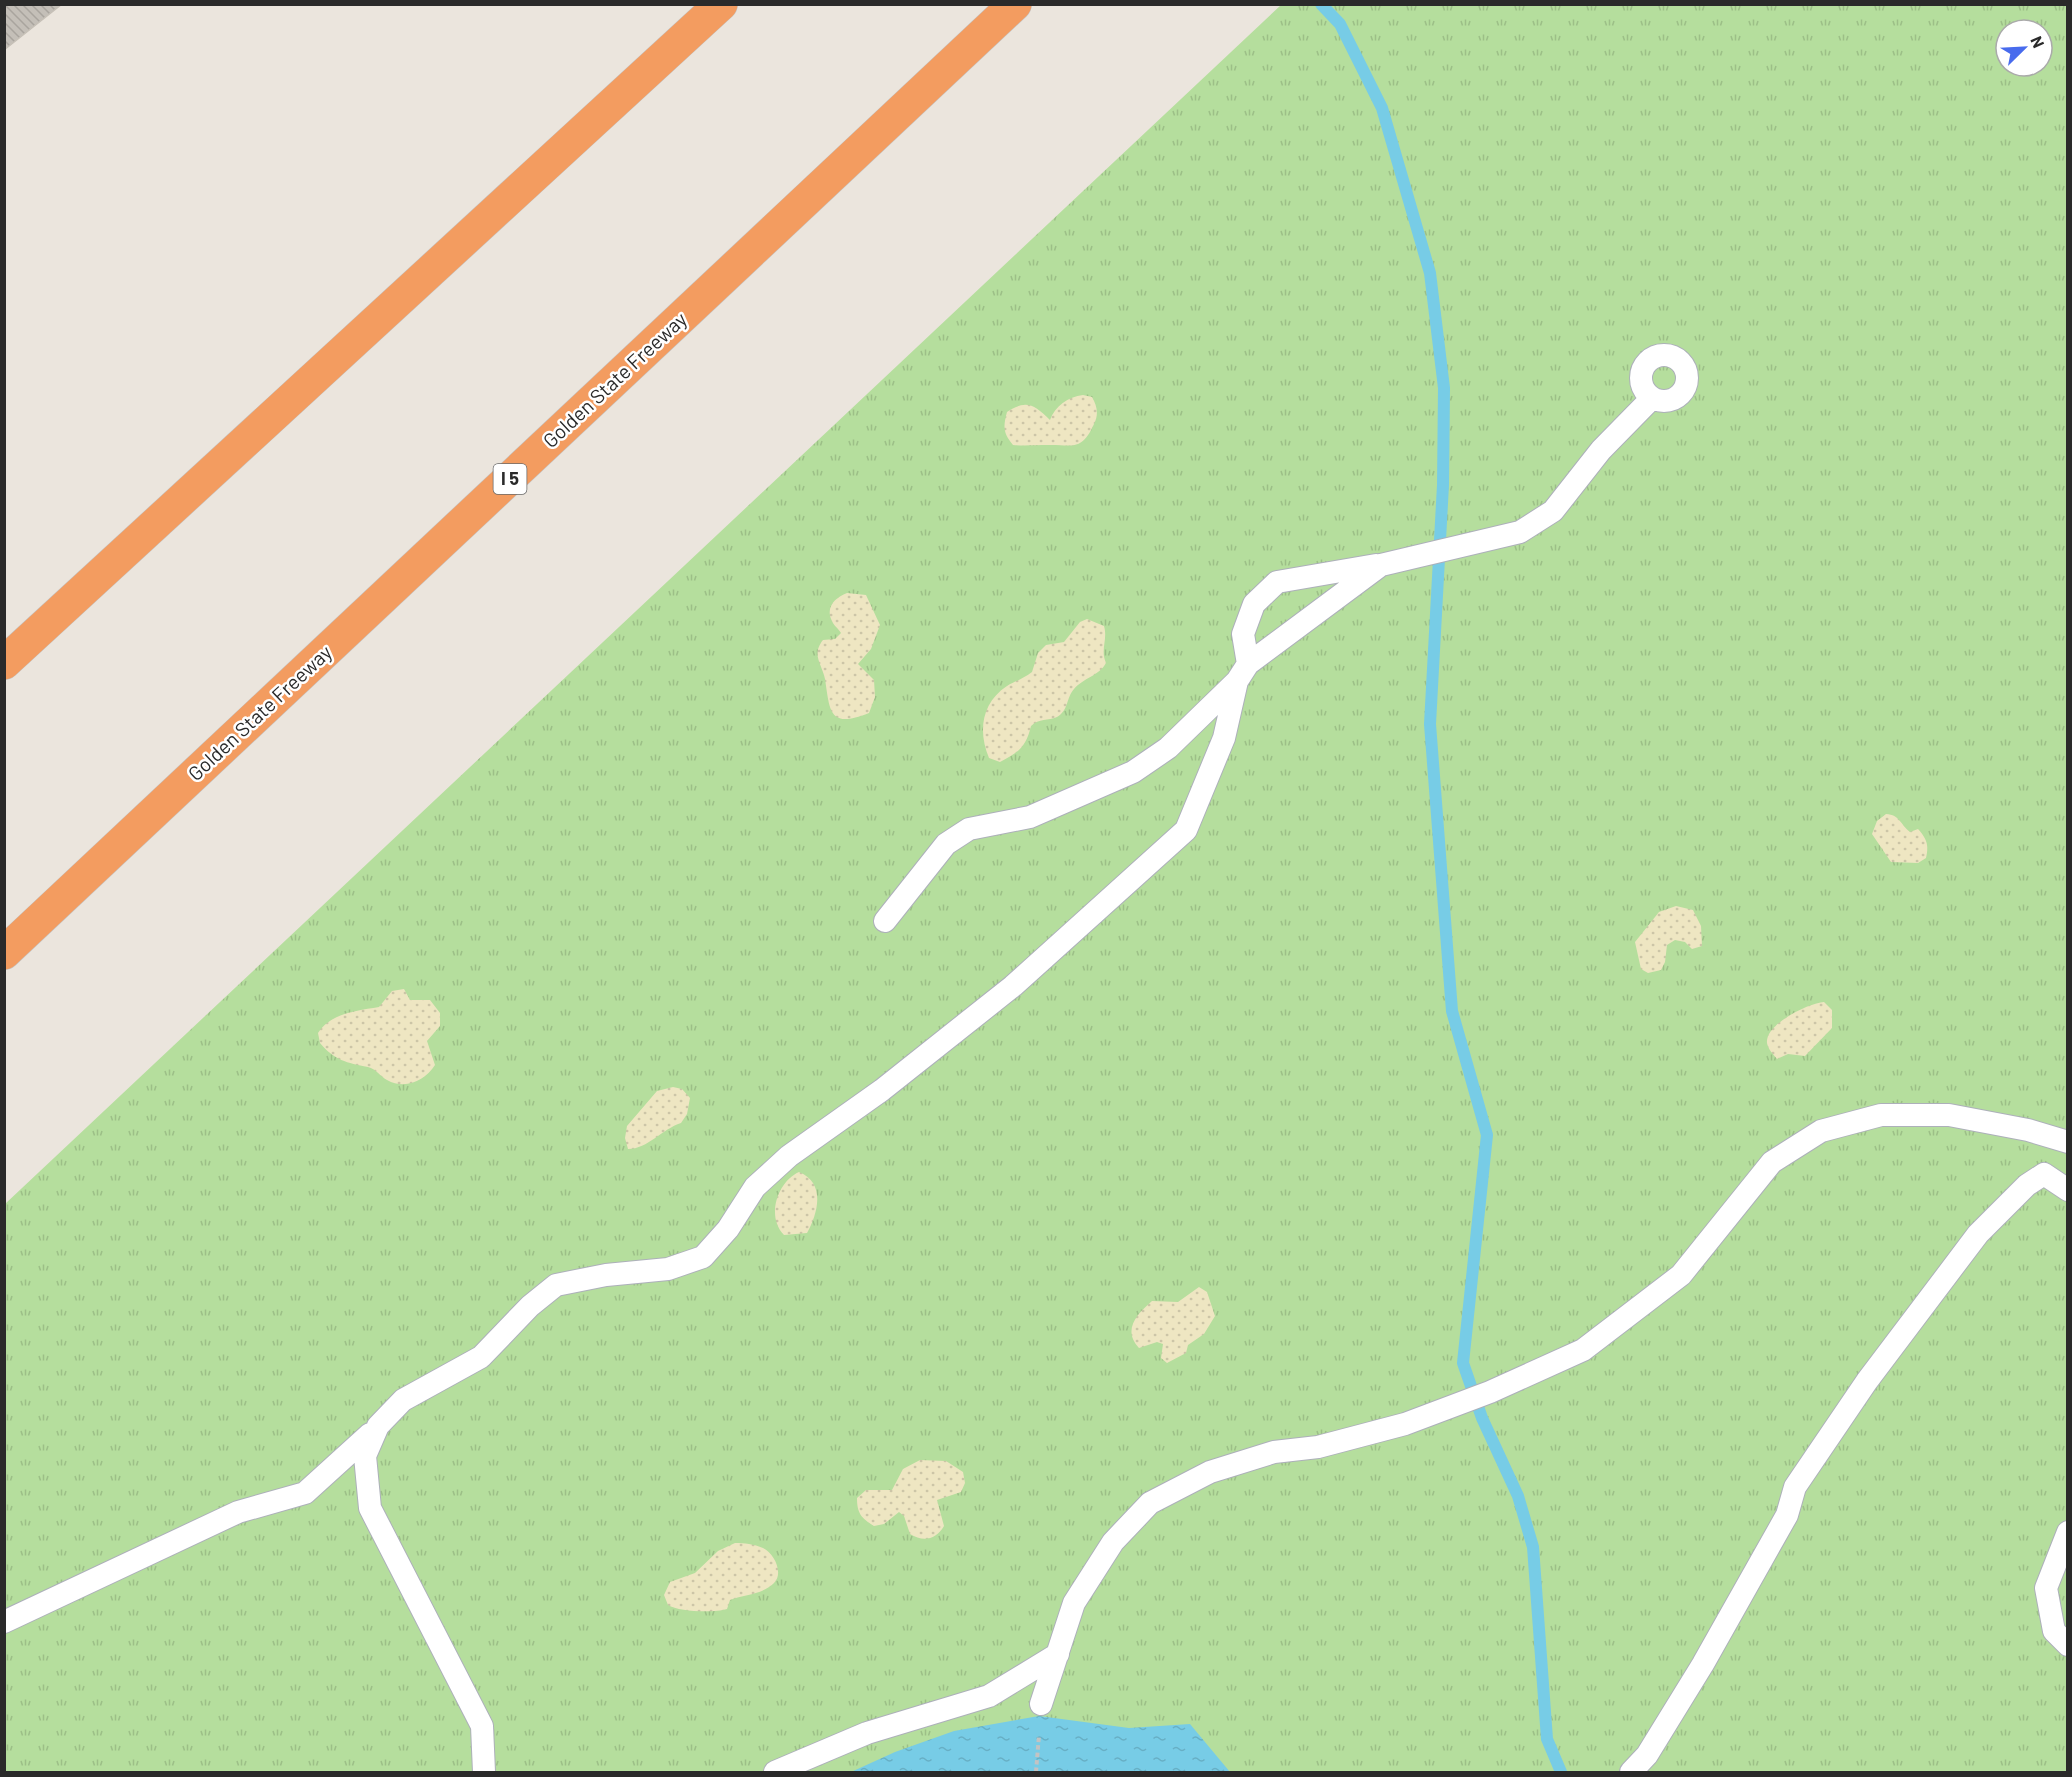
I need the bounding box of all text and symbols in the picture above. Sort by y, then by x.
north arrow [1994,18,2054,78]
text: N [2027,33,2049,50]
street label: Golden State Freeway [537,306,691,452]
road number: I 5 [494,464,526,494]
street label: Golden State Freeway [182,639,336,785]

